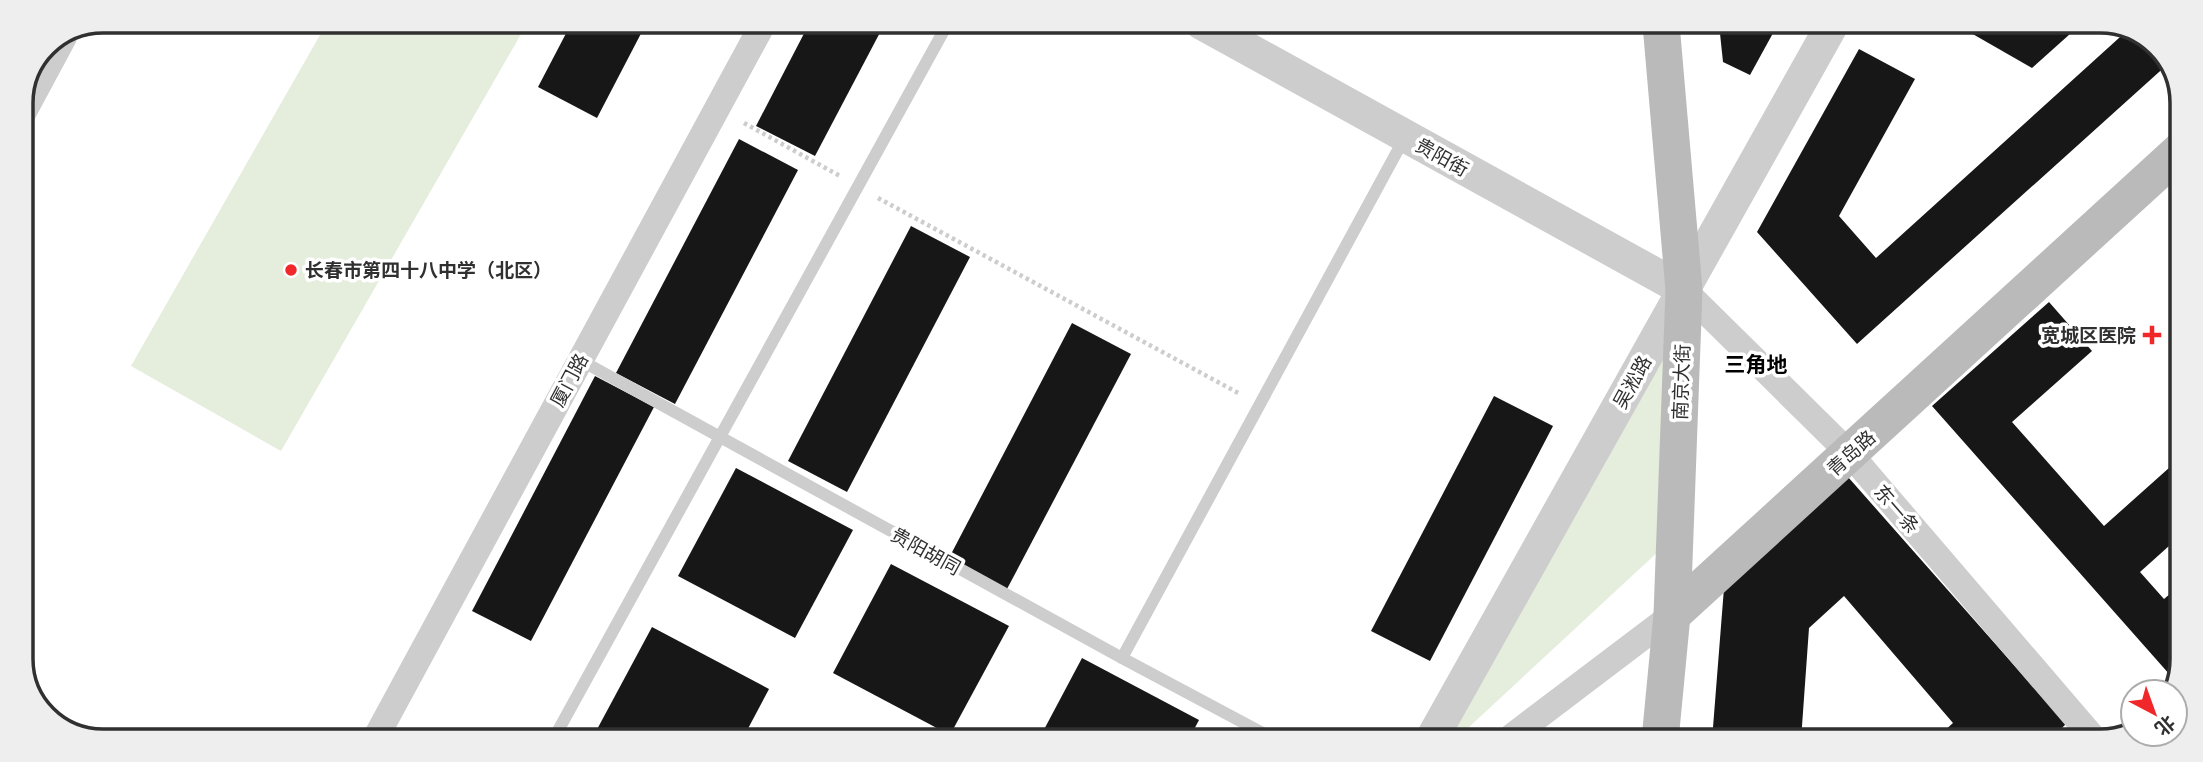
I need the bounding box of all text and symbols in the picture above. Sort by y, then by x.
street label: 贵阳街 [1412,134,1472,180]
place label: 长春市第四十八中学（北区） [305,259,552,281]
marker: 长春市第四十八中学（北区） [283,262,299,278]
place label: 宽城区医院 [2041,324,2136,346]
marker: 宽城区医院 [2142,325,2162,345]
street label: 南京大街 [1669,344,1693,420]
street label: 厦门路 [546,350,592,410]
street label: 吴淞路 [1609,352,1655,412]
district label: 三角地 [1725,353,1788,377]
street label: 青岛路 [1822,426,1880,480]
street label: 东一条 [1870,480,1924,538]
street label: 贵阳胡同 [887,523,965,579]
north arrow [2119,678,2189,748]
text: 北 [2151,711,2180,740]

